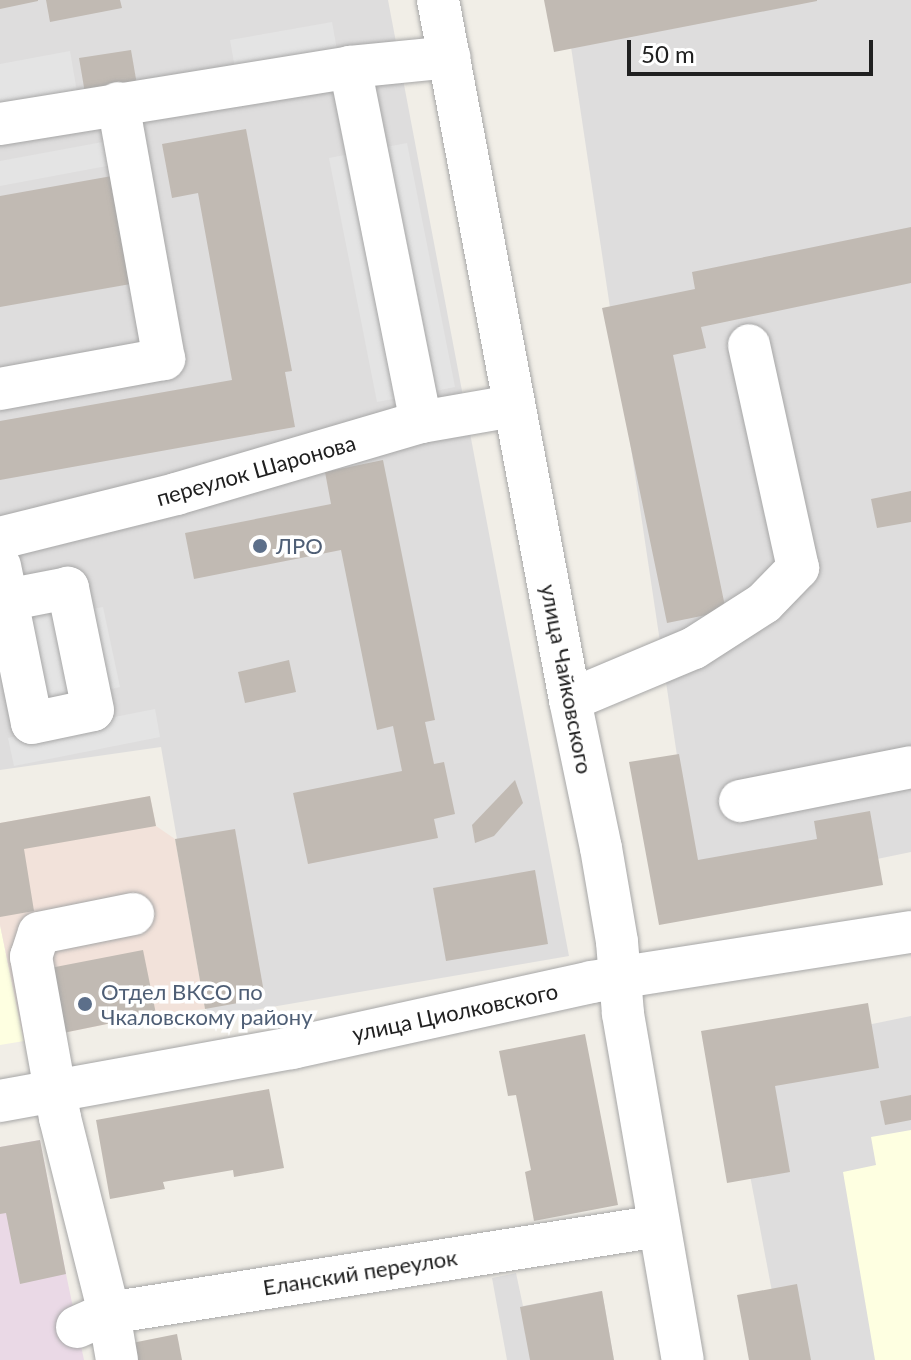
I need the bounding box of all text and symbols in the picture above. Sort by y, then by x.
scale bar [631,24,877,74]
text: 50 m [641,39,695,68]
street label: переулок Шаронова [153,429,359,511]
place label: ЛРО [276,533,323,559]
marker: ЛРО [251,537,269,555]
street label: улица Чайковского [536,582,598,776]
street label: улица Циолковского [350,977,560,1047]
place label: Отдел ВКСО по Чкаловскому району [101,978,312,1030]
marker: Отдел ВКСО по Чкаловскому району [76,995,94,1013]
street label: Еланский переулок [261,1244,459,1300]

